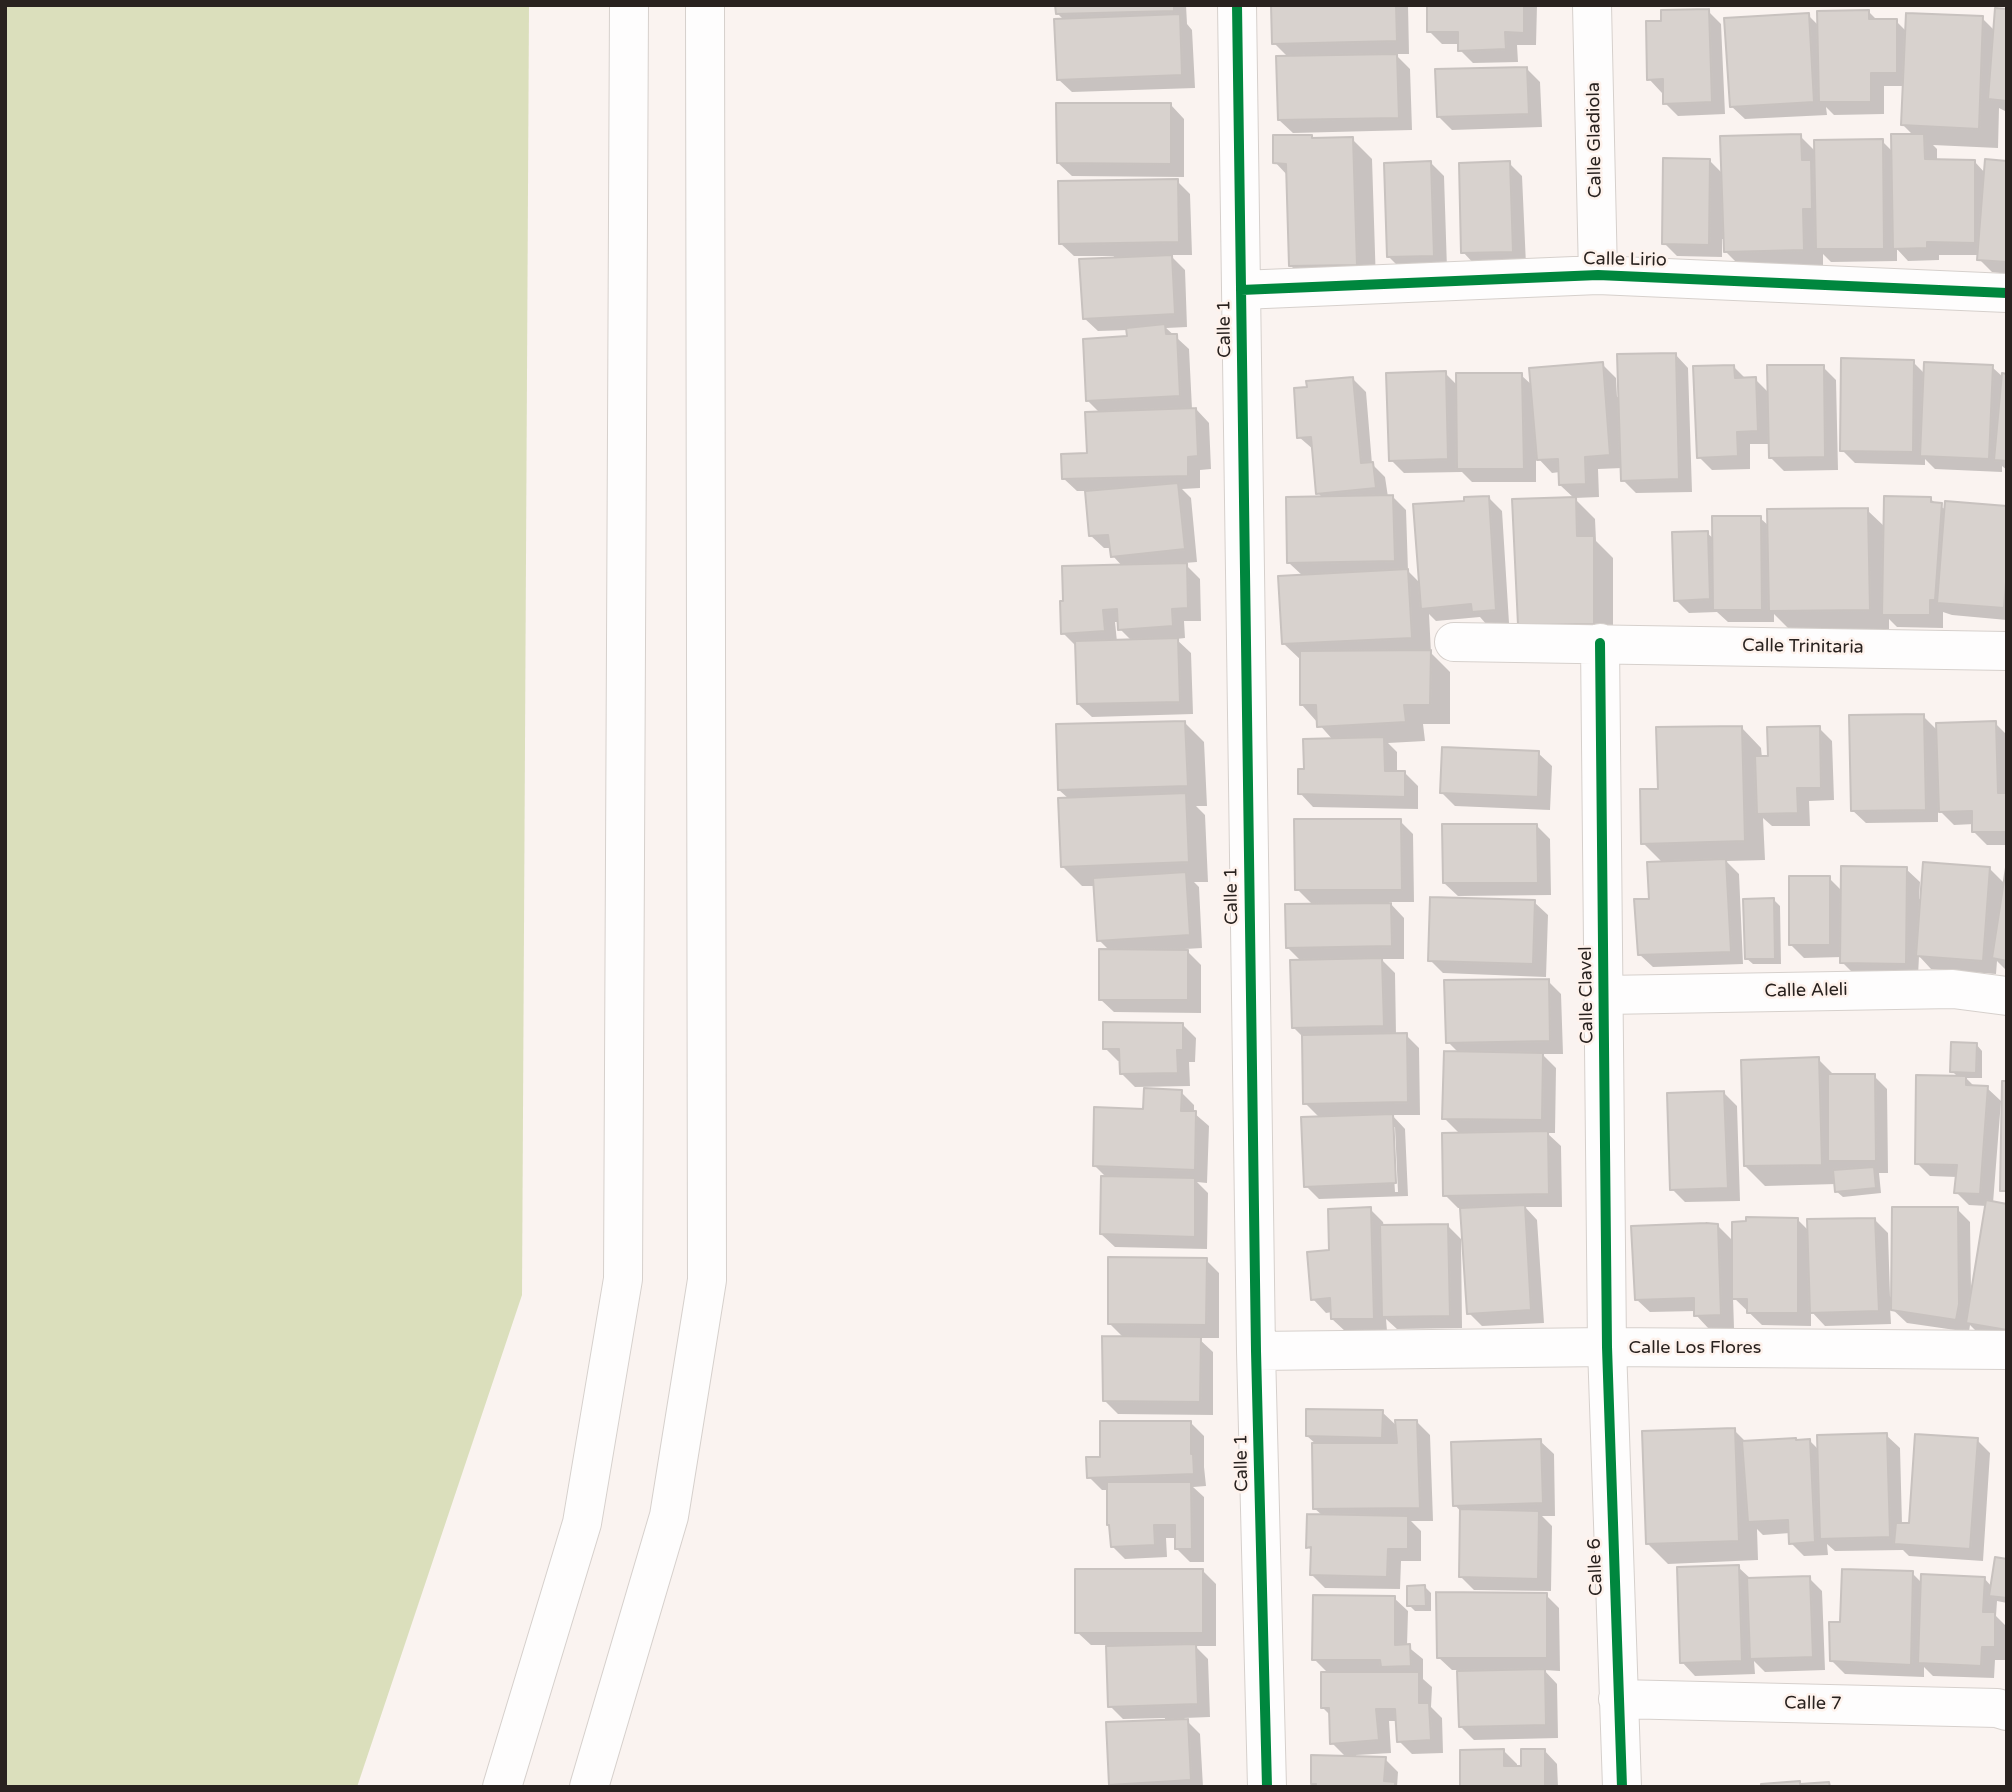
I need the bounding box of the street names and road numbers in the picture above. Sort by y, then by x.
street label: Calle Gladiola [1583,82,1607,198]
street label: Calle Lirio [1583,248,1667,272]
street label: Calle 1 [1214,300,1236,358]
street label: Calle Trinitaria [1742,635,1864,659]
street label: Calle 1 [1221,867,1243,925]
street label: Calle Clavel [1575,946,1599,1044]
street label: Calle Aleli [1764,979,1848,1003]
street label: Calle Los Flores [1629,1337,1761,1359]
street label: Calle 1 [1231,1434,1253,1492]
street label: Calle 6 [1584,1538,1608,1596]
street label: Calle 7 [1784,1693,1842,1715]

